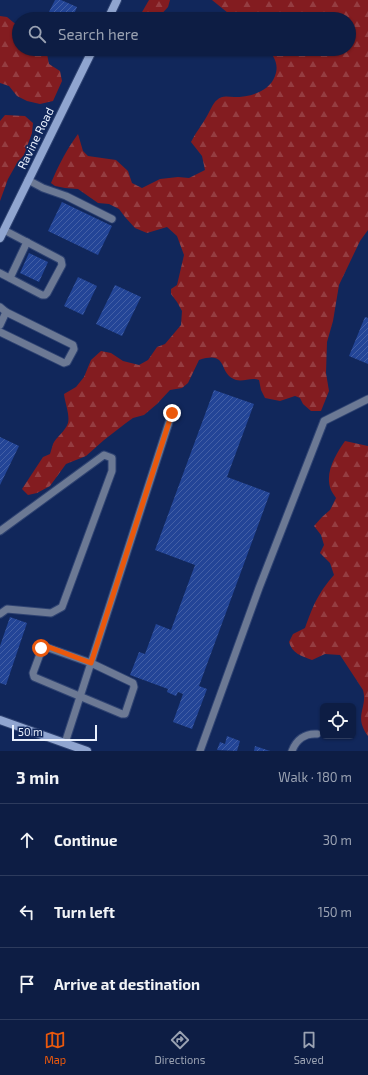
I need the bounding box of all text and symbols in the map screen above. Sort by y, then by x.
search box [12,12,356,56]
icon: search [26,23,48,45]
text: Search here [58,25,139,43]
street label: Ravine Road [14,105,56,171]
route end [163,404,181,422]
route start [32,639,50,657]
map controls [320,703,356,739]
button: locate [320,703,356,739]
scale bar [12,723,97,742]
text: 50 m [18,725,43,738]
text: 3 min [16,767,59,787]
text: Walk · 180 m [278,769,352,785]
icon: ahead [16,829,38,851]
text: Continue [54,831,117,849]
text: 30 m [323,832,352,848]
icon: left [16,901,38,923]
text: Turn left [54,903,115,921]
text: 150 m [318,904,352,920]
icon: arrive [16,973,38,995]
text: Arrive at destination [54,975,200,993]
tab: Map [44,1029,66,1066]
tab: Directions [155,1029,205,1066]
tab: Saved [294,1029,324,1066]

